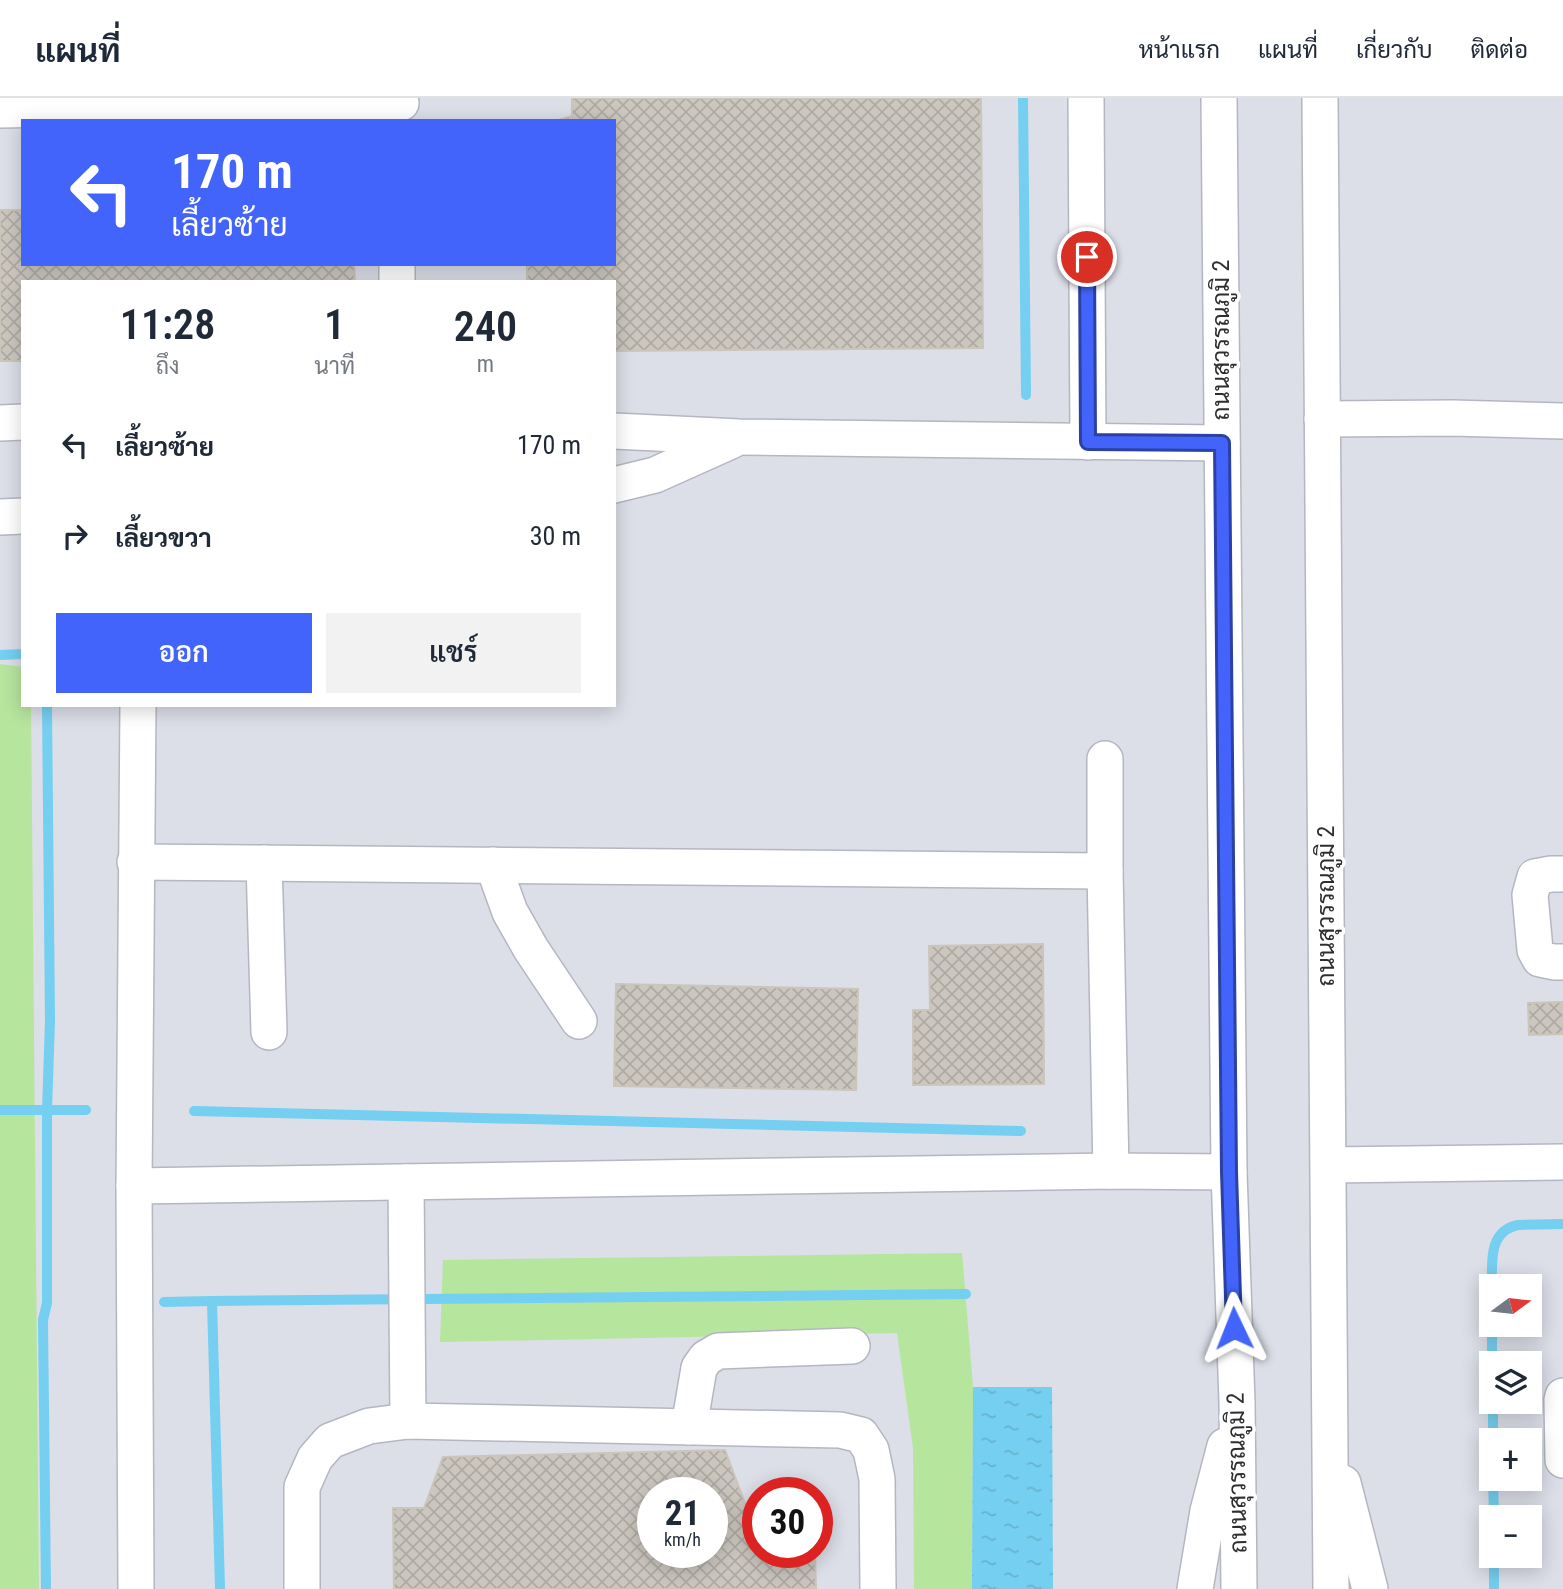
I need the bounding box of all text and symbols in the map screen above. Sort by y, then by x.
text: แผนที่ [35,31,121,70]
text: หน้าแรก [1139,36,1220,64]
text: แผนที่ [1258,36,1318,64]
text: เกี่ยวกับ [1356,36,1433,64]
text: ติดต่อ [1471,36,1528,64]
text: 170 m [171,143,293,200]
icon: left [56,147,147,238]
text: เลี้ยวซ้าย [171,206,288,244]
pin [1057,227,1117,287]
icon: arrive [1068,238,1106,276]
street label: ถนนสุวรรณภูมิ 2 [1207,260,1238,420]
text: 11:28 [120,300,215,349]
text: 1 [324,300,345,349]
text: 240 [454,302,517,351]
text: m [477,351,494,378]
text: ถึง [156,353,179,380]
text: นาที [314,353,355,380]
icon: left [56,426,94,464]
text: 170 m [517,430,581,460]
text: เลี้ยวซ้าย [115,432,214,462]
icon: right [56,517,94,555]
text: 30 m [530,521,581,551]
text: เลี้ยวขวา [115,523,212,553]
button: ออก [56,613,312,693]
button: แชร์ [326,613,581,693]
street label: ถนนสุวรรณภูมิ 2 [1312,826,1343,986]
north arrow [1479,1274,1542,1337]
map controls [1479,1274,1542,1568]
position arrow [1197,1291,1271,1365]
button: layers [1479,1351,1542,1414]
street label: ถนนสุวรรณภูมิ 2 [1222,1392,1255,1554]
button: + [1479,1428,1542,1491]
speed limit sign: 30 [742,1477,833,1568]
text: 21 [665,1493,700,1534]
button: − [1479,1505,1542,1568]
text: km/h [664,1529,701,1550]

